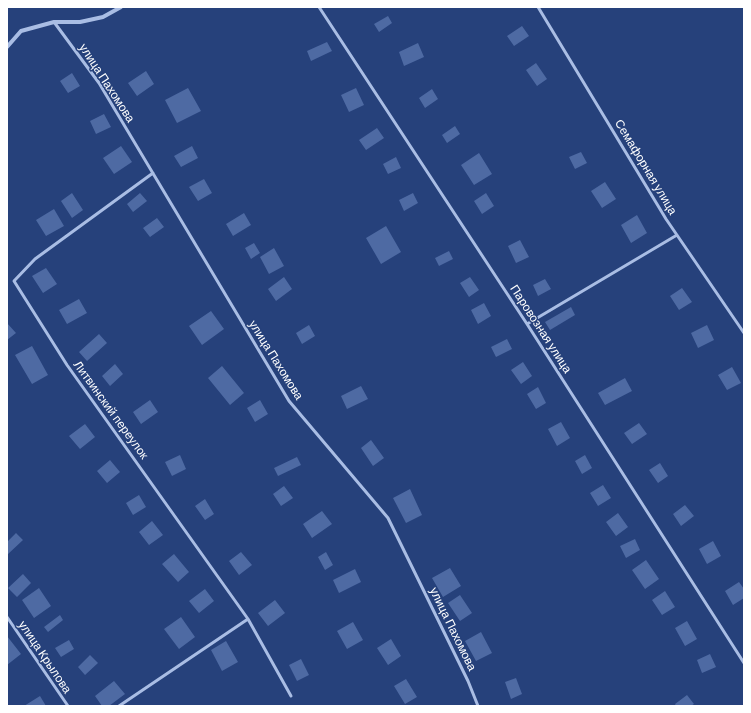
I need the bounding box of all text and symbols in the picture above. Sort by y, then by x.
street label: улица Пахомова [76,41,138,125]
street label: Семафорная улица [612,117,680,217]
street label: Паровозная улица [507,282,575,376]
street label: улица Пахомова [246,318,306,402]
street label: Литвинский переулок [70,358,152,462]
street label: улица Пахомова [427,585,479,673]
street label: улица Крылова [15,618,75,696]

